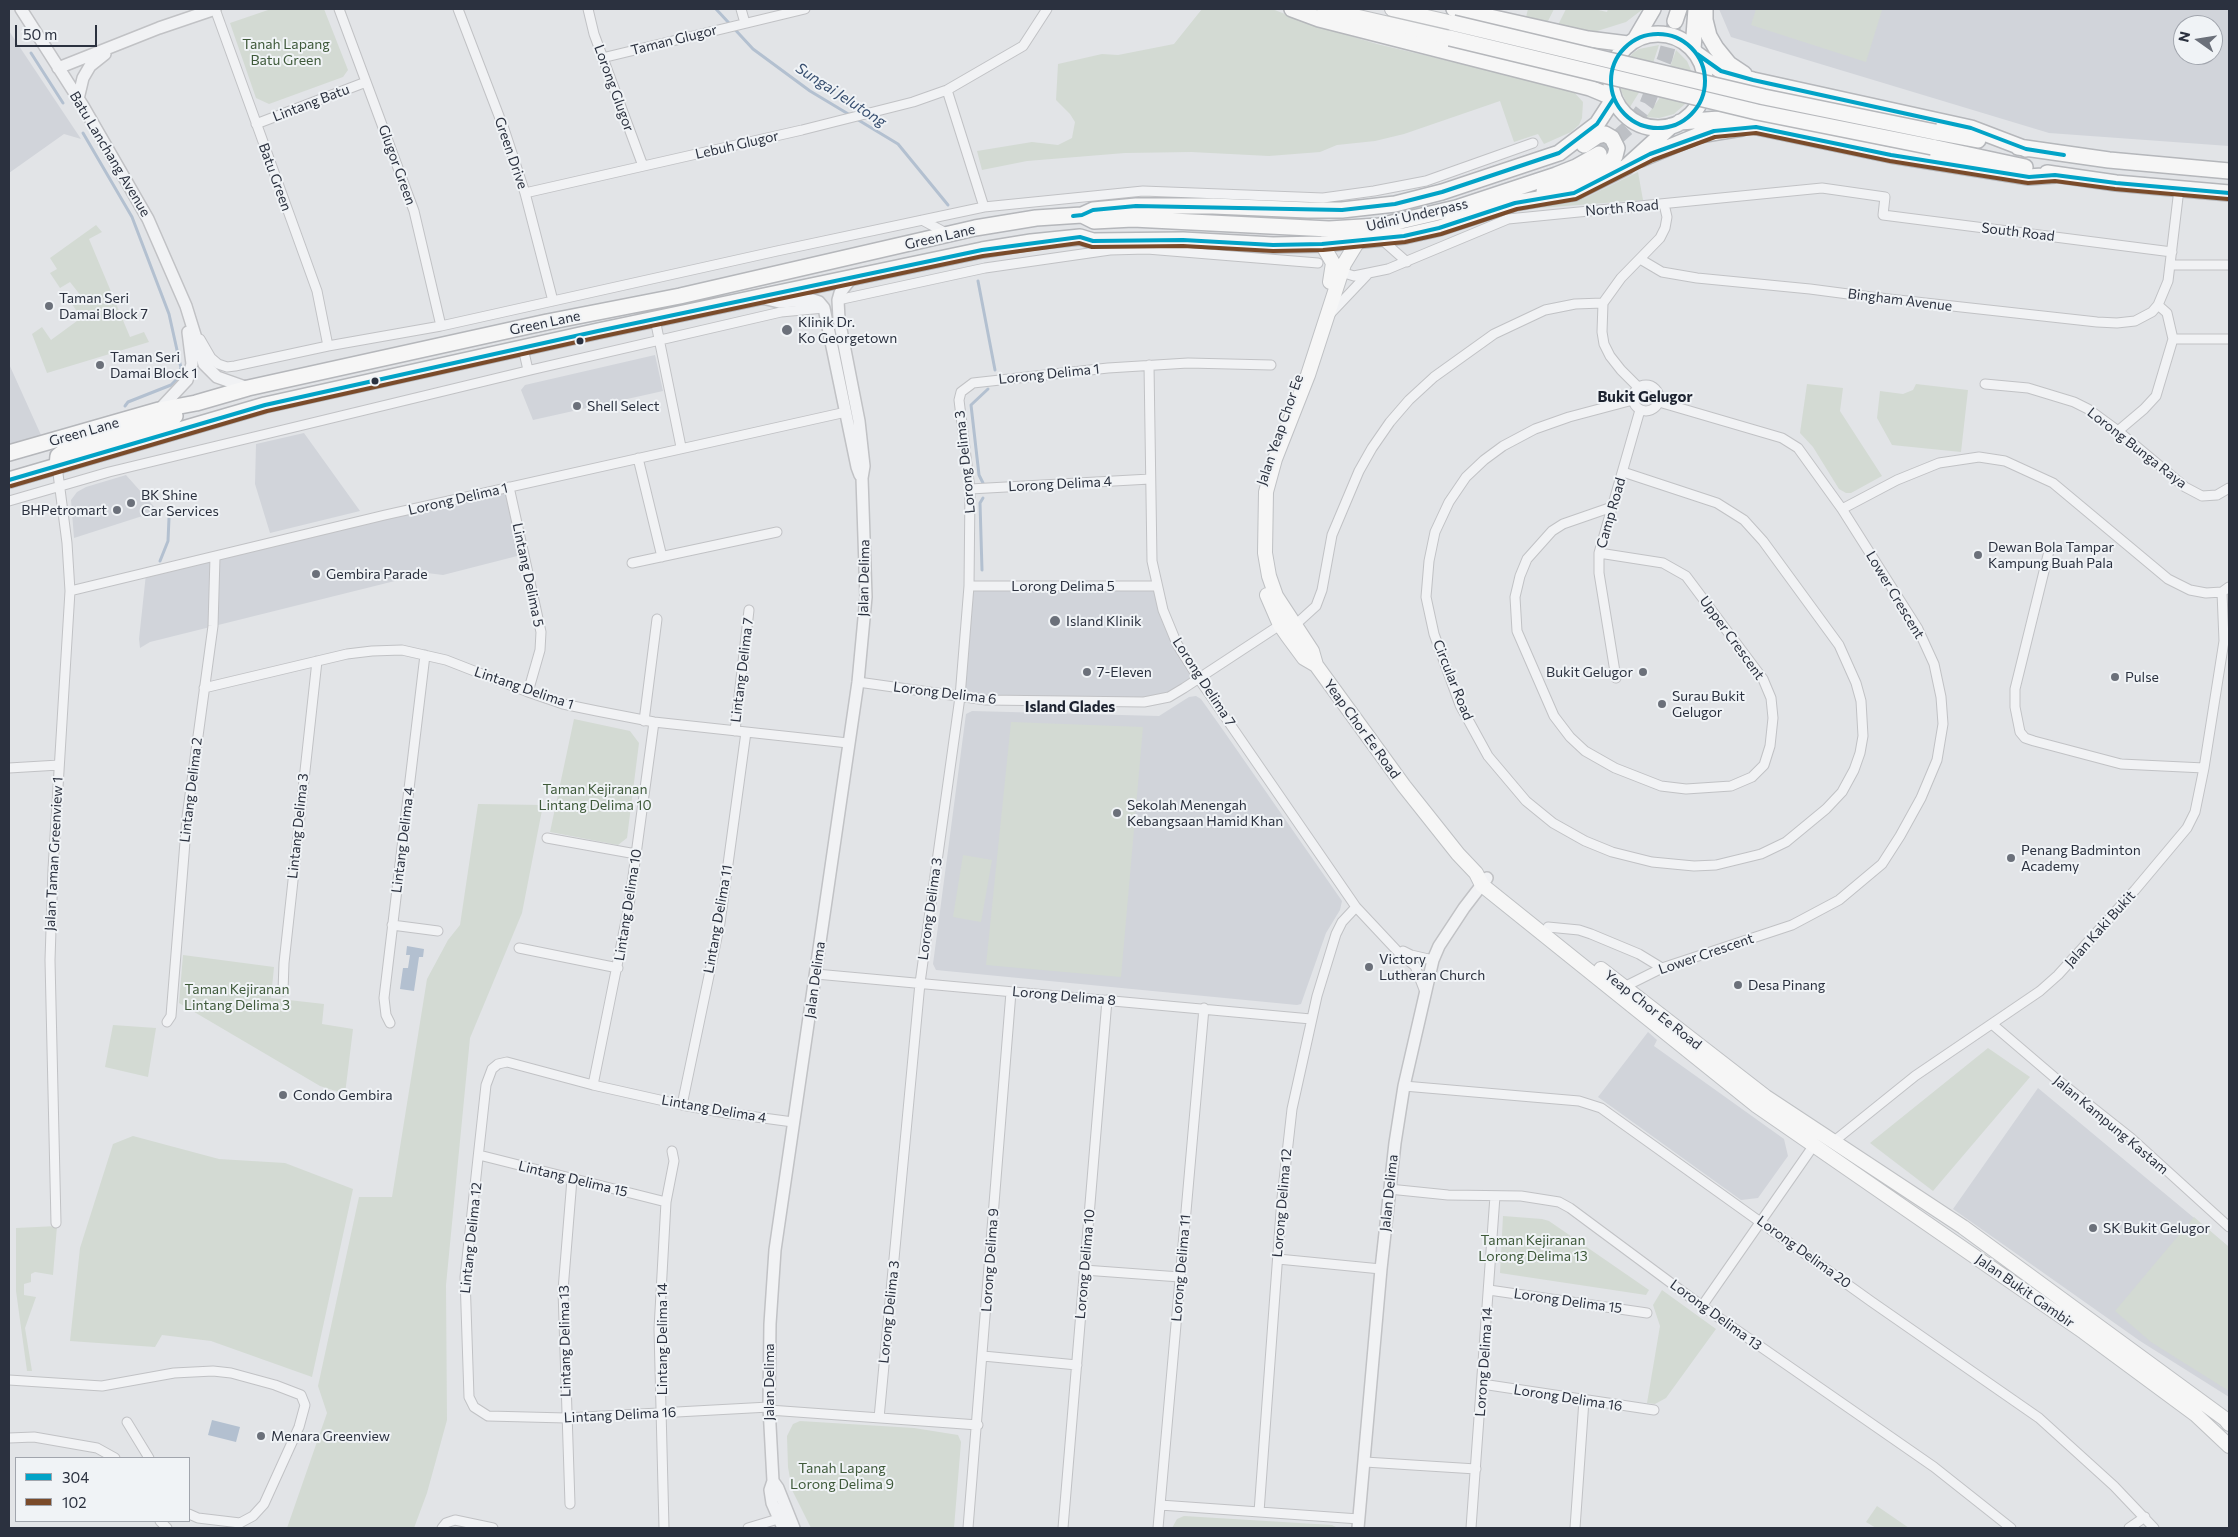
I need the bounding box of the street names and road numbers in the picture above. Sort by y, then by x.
street label: Taman Glugor [629,21,719,59]
street label: Lorong Glugor [590,42,638,134]
street label: Lintang Batu [270,81,352,125]
street label: Batu Lanchang Avenue [66,88,154,220]
street label: Green Drive [491,115,531,191]
street label: Glugor Green [375,123,419,207]
street label: Lebuh Glugor [694,127,780,163]
street label: Batu Green [255,141,295,213]
street label: Udini Underpass [1365,195,1469,235]
street label: North Road [1585,196,1659,220]
street label: South Road [1980,219,2056,245]
street label: Green Lane [903,221,977,253]
street label: Bingham Avenue [1847,285,1953,315]
street label: Green Lane [508,307,582,339]
street label: Lorong Delima 1 [998,360,1100,388]
street label: Jalan Yeap Chor Ee [1253,372,1307,488]
street label: Lorong Bunga Raya [2084,404,2190,492]
street label: Lorong Delima 3 [951,410,979,514]
street label: Green Lane [47,414,121,450]
street label: Lorong Delima 4 [1008,473,1112,495]
street label: Camp Road [1593,476,1629,550]
street label: Lorong Delima 1 [407,479,509,519]
street label: Lintang Delima 5 [509,521,547,629]
street label: Jalan Delima [855,539,873,617]
street label: Lower Crescent [1862,548,1928,642]
street label: Lorong Delima 5 [1011,578,1115,594]
street label: Upper Crescent [1696,593,1768,683]
street label: Lintang Delima 7 [727,617,757,723]
street label: Lorong Delima 7 [1169,634,1239,730]
street label: Circular Road [1429,637,1477,723]
street label: Lintang Delima 1 [472,663,576,713]
street label: Yeap Chor Ee Road [1320,676,1404,782]
street label: Lorong Delima 6 [892,678,998,708]
street label: Lintang Delima 2 [176,736,206,844]
street label: Lintang Delima 3 [284,772,312,880]
street label: Jalan Taman Greenview 1 [42,776,66,932]
street label: Lintang Delima 4 [388,786,418,894]
street label: Lintang Delima 10 [611,848,645,962]
street label: Lorong Delima 3 [914,857,946,961]
street label: Lintang Delima 11 [700,863,736,975]
street label: Jalan Kaki Bukit [2061,887,2139,971]
street label: Lower Crescent [1656,930,1756,978]
street label: Jalan Delima [801,941,829,1019]
street label: Yeap Chor Ee Road [1601,967,1705,1053]
street label: Lorong Delima 8 [1011,983,1117,1009]
street label: Jalan Kampung Kastam [2050,1072,2172,1178]
street label: Lintang Delima 4 [660,1091,768,1127]
street label: Lorong Delima 12 [1269,1148,1295,1258]
street label: Jalan Delima [1377,1154,1401,1232]
street label: Lintang Delima 15 [517,1157,629,1201]
street label: Lintang Delima 12 [457,1182,485,1294]
street label: Lorong Delima 9 [978,1208,1002,1312]
street label: Lorong Delima 10 [1072,1208,1098,1320]
street label: Lorong Delima 20 [1754,1212,1854,1292]
street label: Lorong Delima 11 [1168,1214,1194,1322]
street label: Jalan Bukit Gambir [1972,1251,2078,1331]
street label: Lorong Delima 3 [875,1260,903,1364]
street label: Lorong Delima 13 [1667,1276,1765,1354]
street label: Lintang Delima 14 [654,1283,670,1395]
street label: Lintang Delima 13 [556,1285,574,1397]
street label: Lorong Delima 15 [1513,1285,1623,1317]
street label: Lorong Delima 14 [1472,1307,1496,1417]
street label: Jalan Delima [761,1343,777,1421]
street label: Lorong Delima 16 [1512,1381,1624,1415]
street label: Lintang Delima 16 [563,1404,677,1426]

